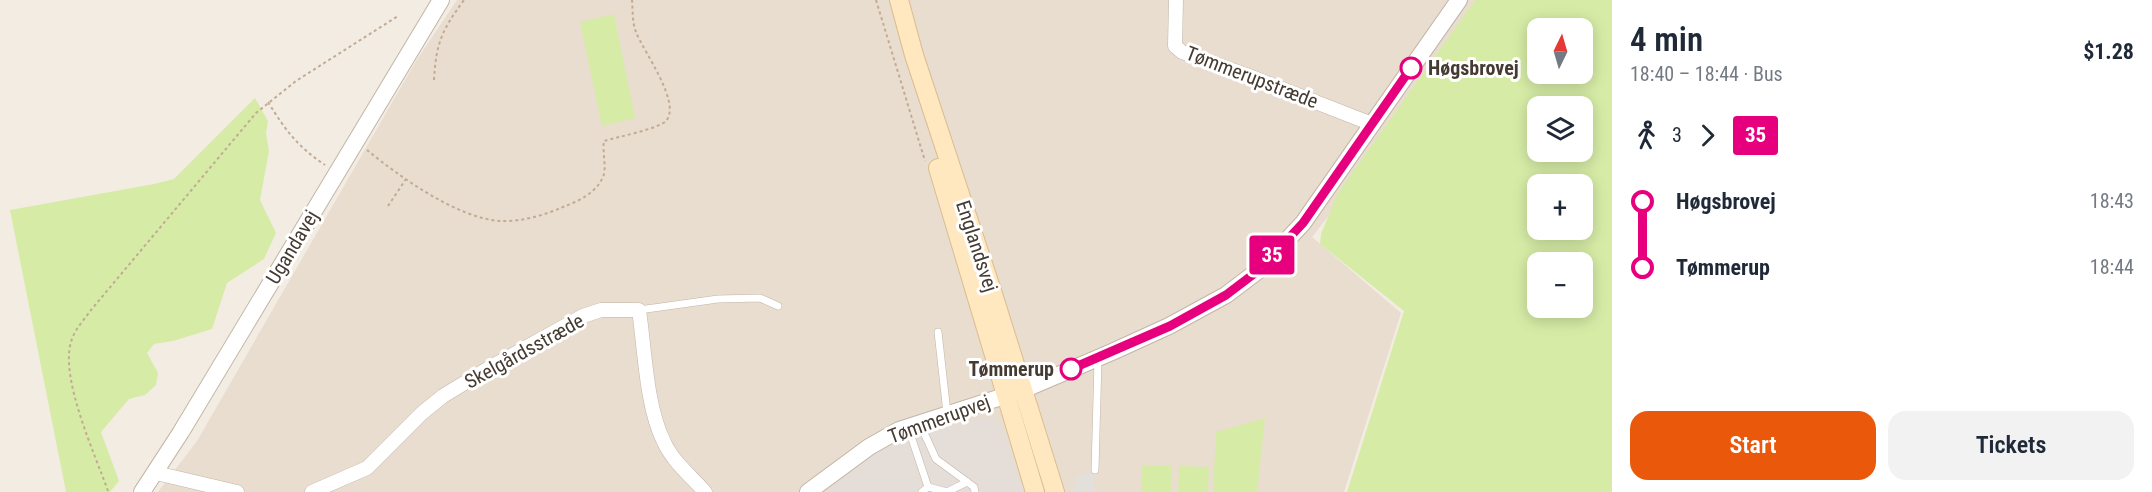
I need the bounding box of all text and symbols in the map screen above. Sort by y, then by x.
north arrow [1527,18,1593,84]
map controls [1527,18,1593,318]
text: 4 min [1630,20,1703,59]
text: $1.28 [2083,39,2134,64]
street label: Tømmerupstræde [1183,41,1321,113]
place label: Høgsbrovej [1428,56,1519,80]
marker: Høgsbrovej [1400,57,1422,79]
text: 18:40 – 18:44 · Bus [1630,62,1783,86]
button: layers [1527,96,1593,162]
icon: walk [1630,119,1663,152]
icon: forward [1691,119,1724,152]
text: 3 [1672,123,1682,147]
text: 35 [1745,123,1766,147]
button: + [1527,174,1593,240]
text: Høgsbrovej [1676,189,1776,214]
text: 18:43 [2090,189,2134,213]
street label: Englandsvej [951,197,1003,295]
street label: Ugandavej [261,206,323,288]
line badge: 35 [1245,236,1299,274]
text: 35 [1261,243,1283,267]
button: − [1527,252,1593,318]
text: Tømmerup [1676,255,1770,280]
text: 18:44 [2090,255,2134,279]
street label: Skelgårdsstræde [460,308,588,394]
place label: Tømmerup [969,357,1054,381]
marker: Tømmerup [1060,358,1082,380]
street label: Tømmerupvej [885,389,993,449]
button: Start [1630,411,1876,480]
button: Tickets [1888,411,2134,480]

